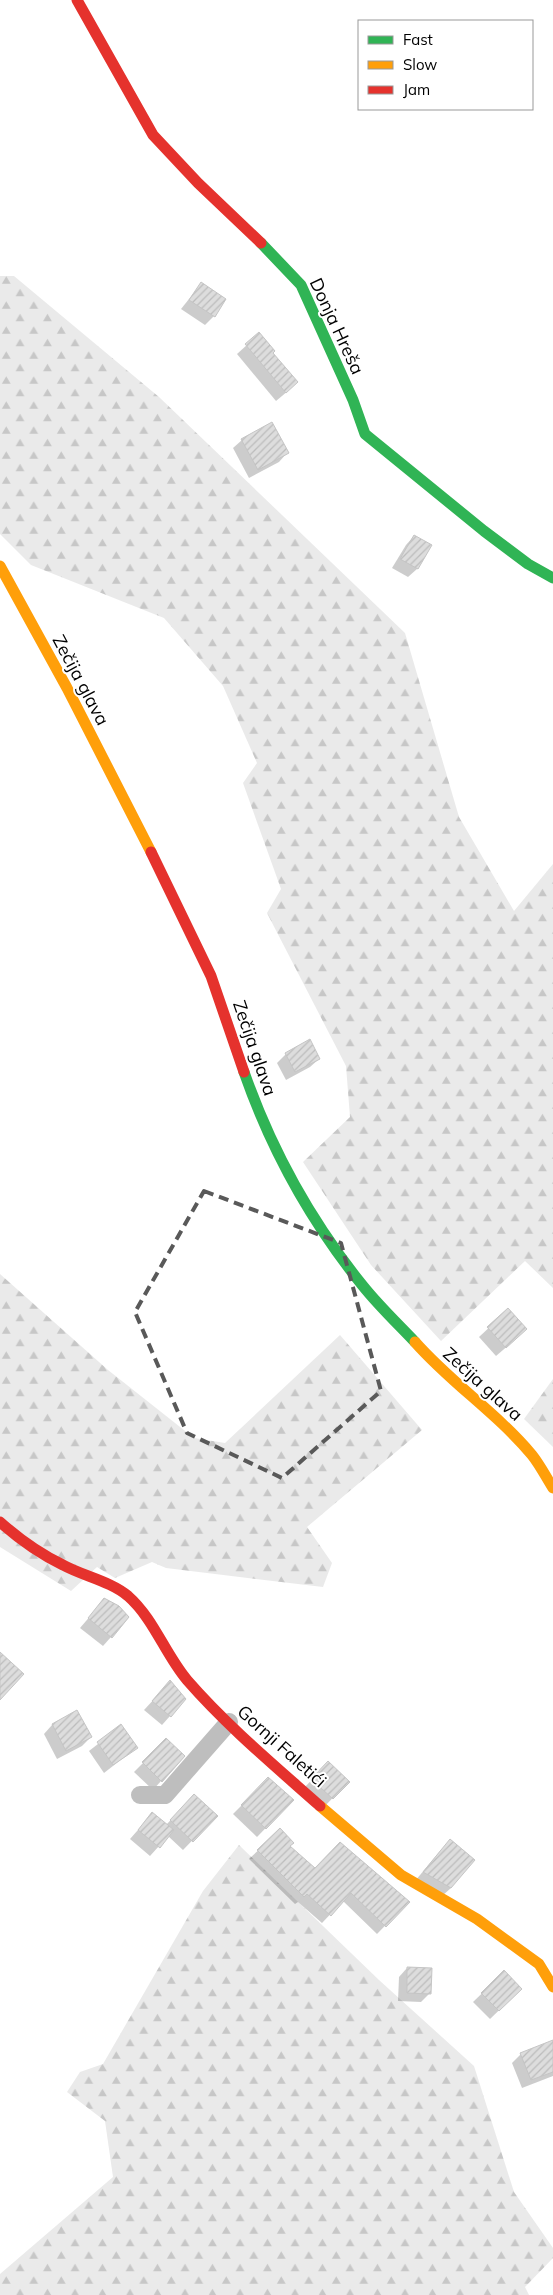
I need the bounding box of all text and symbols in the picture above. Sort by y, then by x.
legend [358,20,533,110]
text: Fast [403,30,433,49]
text: Slow [403,55,437,74]
text: Jam [403,80,430,99]
street label: Donja Hreša [305,274,369,378]
street label: Zečija glava [48,631,114,729]
street label: Zečija glava [228,997,282,1099]
street label: Zečija glava [438,1342,528,1426]
street label: Gornji Faletići [233,1700,331,1792]

